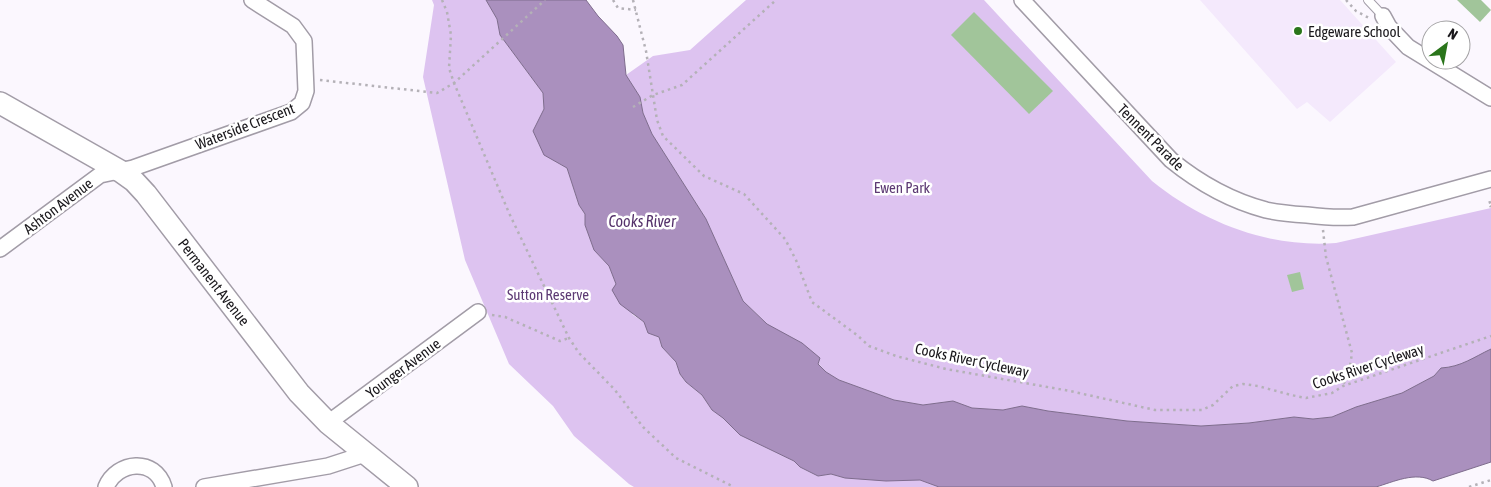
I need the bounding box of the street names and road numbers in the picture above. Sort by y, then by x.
street label: Waterside Crescent [193,99,297,153]
street label: Tennent Parade [1114,100,1188,174]
street label: Ashton Avenue [20,174,96,237]
street label: Permanent Avenue [175,235,253,329]
street label: Younger Avenue [363,335,444,401]
street label: Cooks River Cycleway [914,340,1030,380]
street label: Cooks River Cycleway [1310,340,1426,392]

